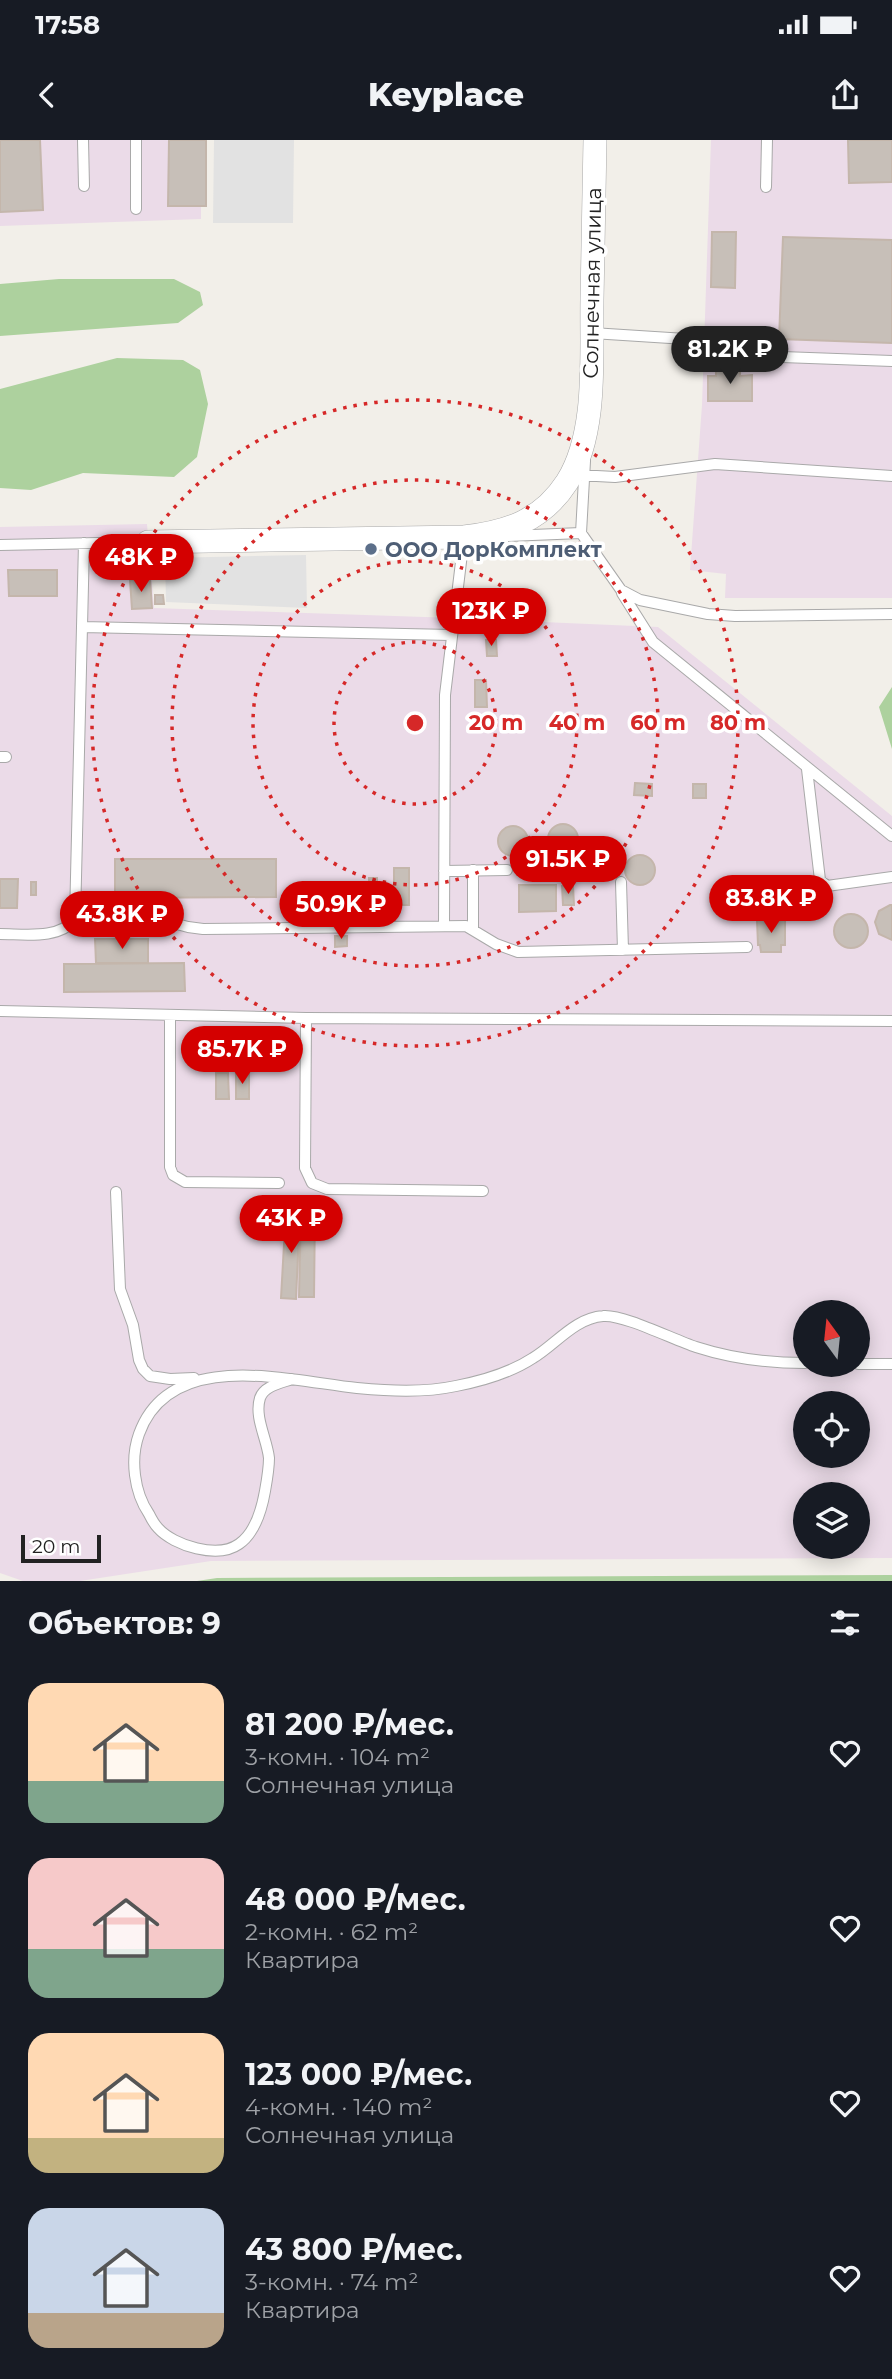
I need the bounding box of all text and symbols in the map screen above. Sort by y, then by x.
text: 17:58 [35,9,100,41]
text: Keyplace [368,75,524,114]
icon: back [28,76,66,114]
icon: share [826,76,864,114]
street label: Солнечная улица [578,187,606,379]
pin: 81.2K ₽ [665,327,795,386]
text: 81.2K ₽ [687,335,773,363]
pin: 48K ₽ [92,534,190,594]
place label: ООО ДорКомплект [385,537,603,562]
marker: ООО ДорКомплект [363,541,379,557]
text: 48K ₽ [105,543,177,571]
pin: 123K ₽ [434,588,548,648]
text: 123K ₽ [452,597,530,625]
text: 20 m [469,710,523,735]
text: 40 m [549,710,605,735]
text: 60 m [630,710,686,735]
text: 80 m [710,710,766,735]
centre of rings [403,711,427,735]
pin: 91.5K ₽ [503,836,633,896]
text: 91.5K ₽ [526,845,610,873]
pin: 83.8K ₽ [706,876,836,935]
pin: 50.9K ₽ [276,882,406,941]
text: 83.8K ₽ [725,884,817,912]
text: 50.9K ₽ [295,890,387,918]
pin: 43.8K ₽ [57,892,187,951]
text: 43.8K ₽ [76,900,168,928]
pin: 85.7K ₽ [177,1026,307,1086]
text: 85.7K ₽ [197,1035,287,1063]
pin: 43K ₽ [242,1196,340,1255]
text: 43K ₽ [256,1204,326,1232]
north arrow [793,1300,870,1377]
map controls [793,1300,870,1559]
button: locate [793,1391,870,1468]
button: layers [793,1482,870,1559]
scale bar [21,1532,102,1564]
text: 20 m [32,1535,80,1558]
icon: filters [826,1604,864,1642]
text: Объектов: 9 [28,1605,221,1642]
text: 81 200 ₽/мес. [245,1706,454,1743]
icon: home [84,1711,168,1795]
icon: heart [826,1734,864,1772]
text: 3-комн. · 104 m² [245,1743,430,1771]
text: Солнечная улица [245,1771,454,1799]
text: 48 000 ₽/мес. [245,1881,466,1918]
icon: home [84,1886,168,1970]
icon: heart [826,1909,864,1947]
text: 2-комн. · 62 m² [245,1918,418,1946]
text: Квартира [245,1946,359,1974]
text: 123 000 ₽/мес. [245,2056,472,2093]
icon: home [84,2061,168,2145]
icon: heart [826,2084,864,2122]
text: 4-комн. · 140 m² [245,2093,432,2121]
text: Солнечная улица [245,2121,454,2149]
text: 43 800 ₽/мес. [245,2231,463,2268]
icon: home [84,2236,168,2320]
icon: heart [826,2259,864,2297]
text: 3-комн. · 74 m² [245,2268,418,2296]
text: Квартира [245,2296,359,2324]

